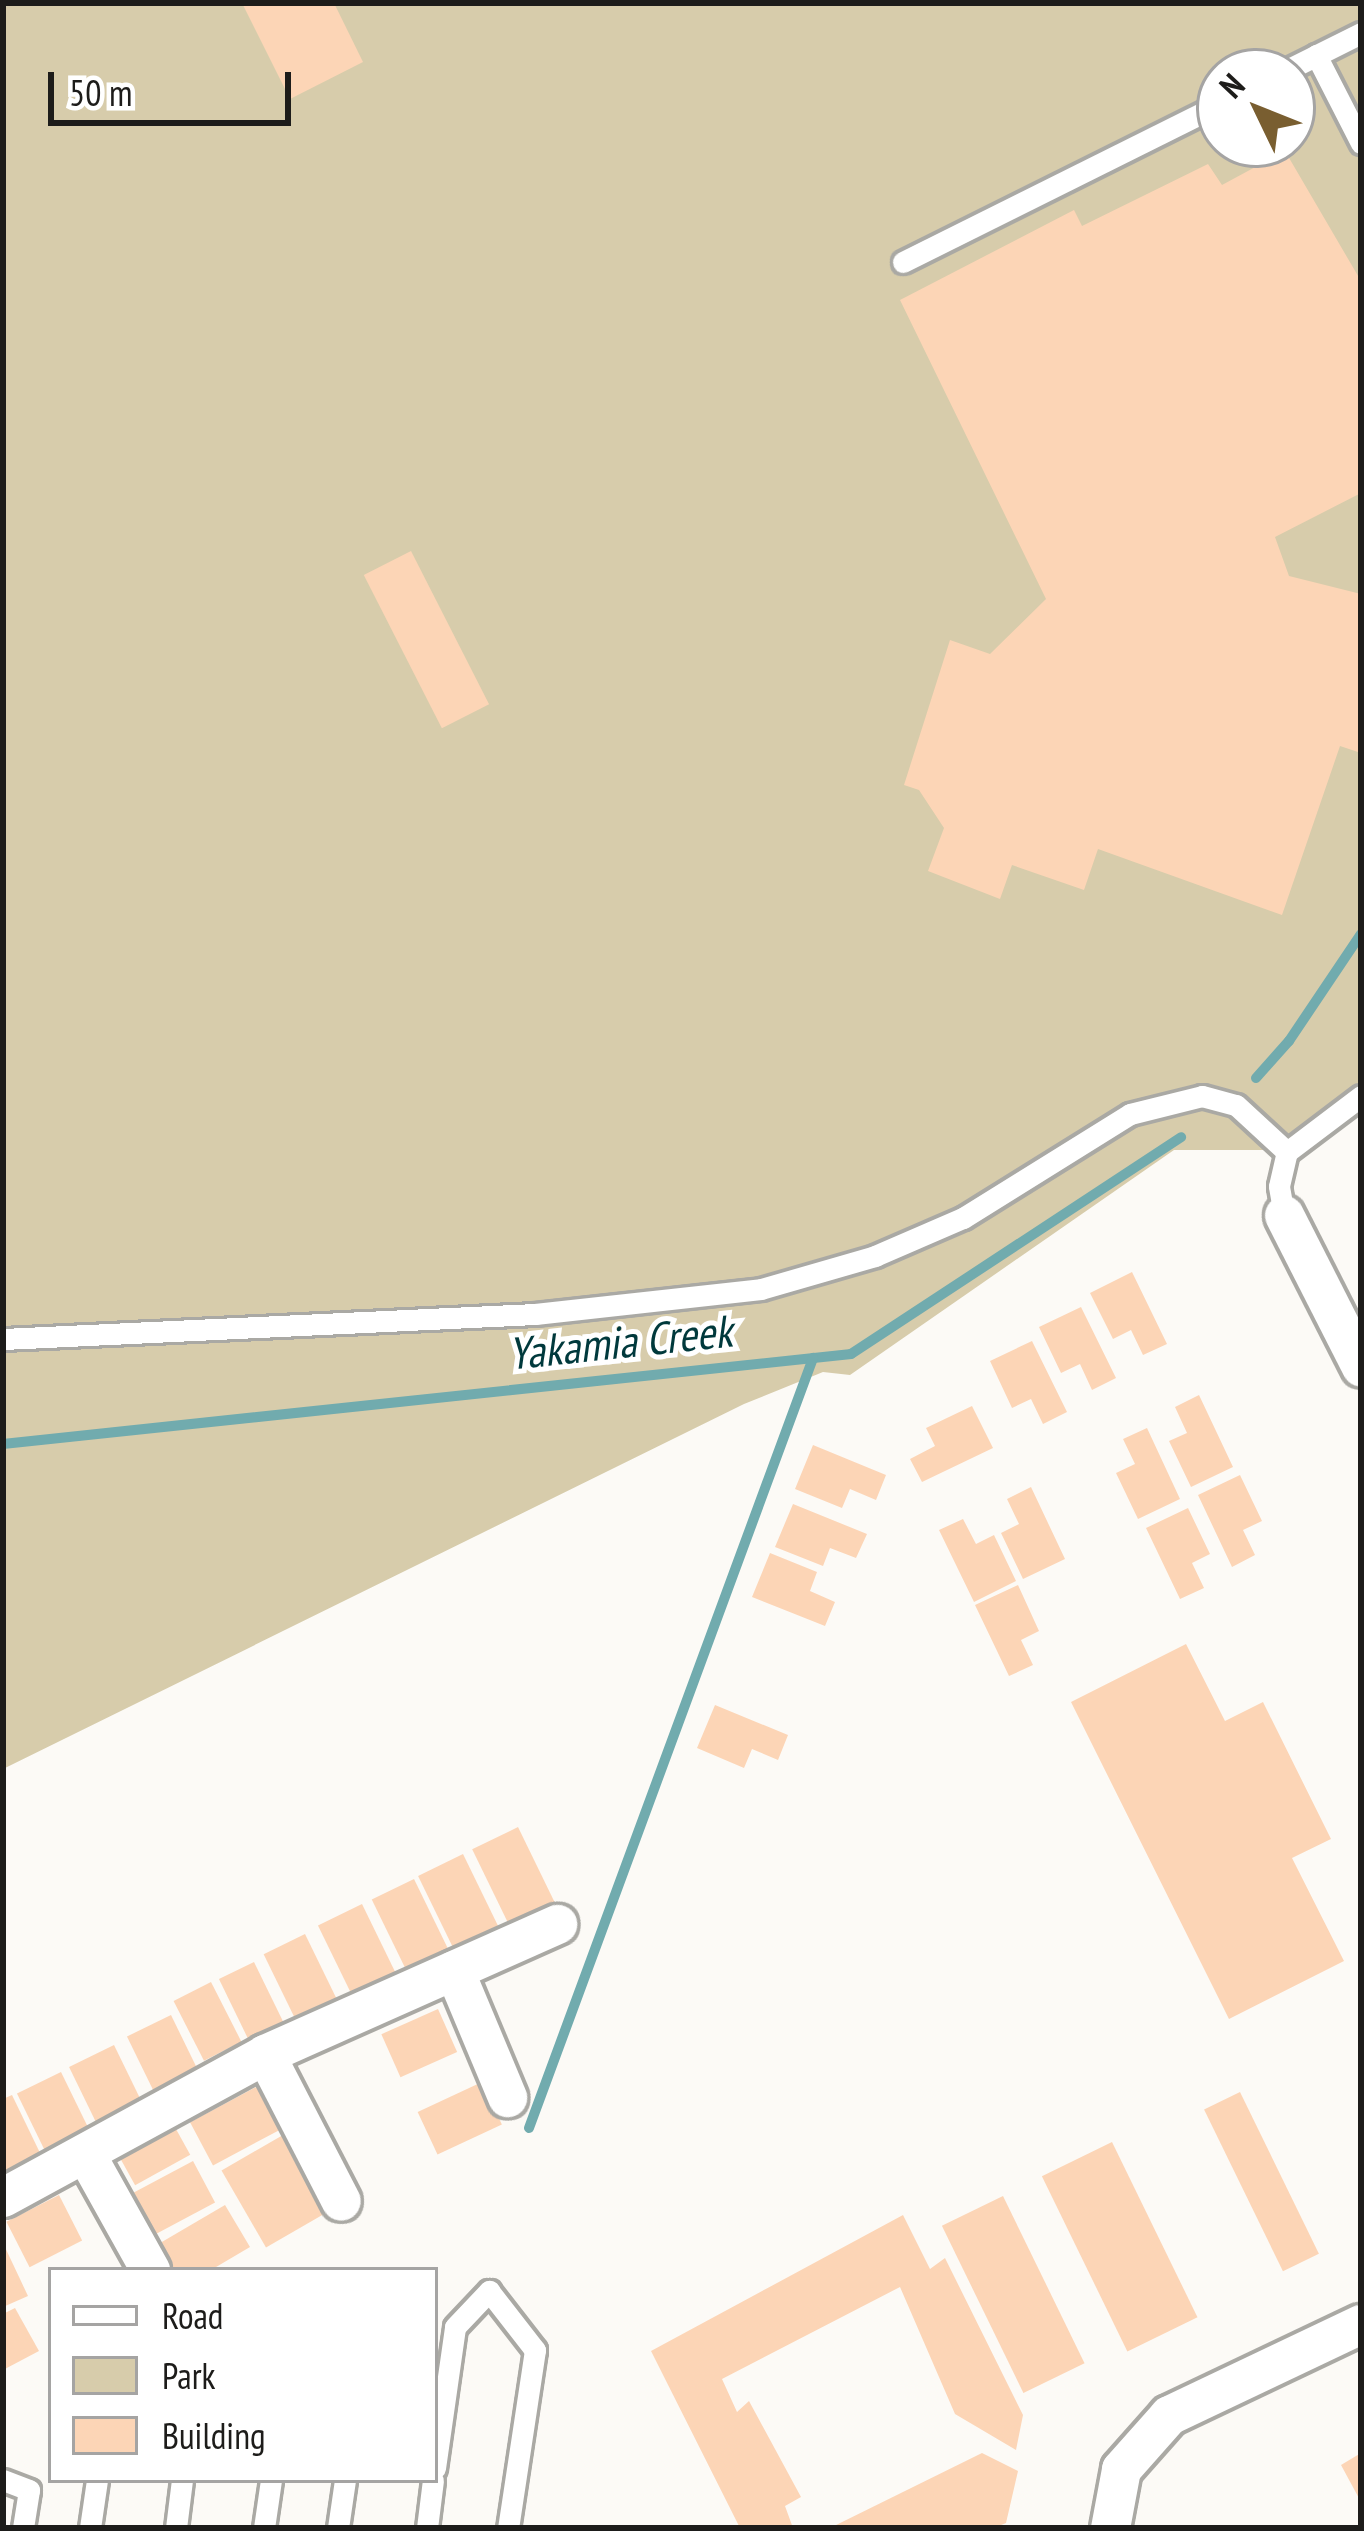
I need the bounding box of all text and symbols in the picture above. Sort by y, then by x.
scale bar [54,48,297,122]
north arrow [1196,48,1316,168]
text: N [1210,64,1253,106]
text: 50 m [69,69,132,116]
water label: Yakamia Creek [506,1303,734,1381]
legend [48,2267,438,2483]
text: Road [162,2292,223,2339]
text: Park [162,2352,216,2399]
text: Building [162,2412,266,2459]

